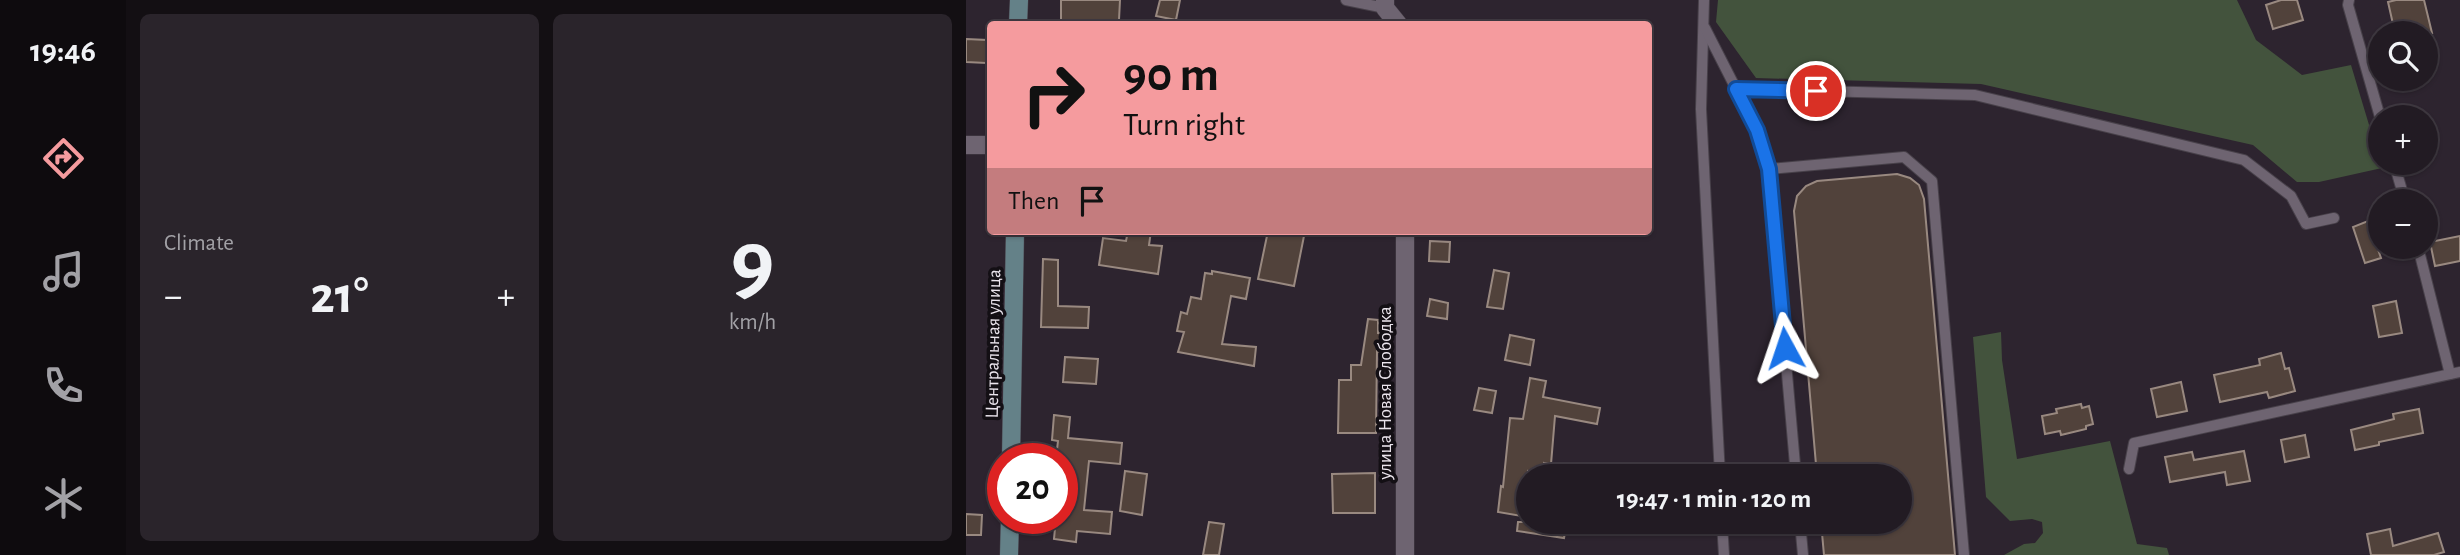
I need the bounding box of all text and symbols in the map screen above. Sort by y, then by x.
map controls [2368,21,2438,259]
button: search [2368,21,2438,91]
text: 19:46 [30,35,96,67]
icon: right [1008,49,1099,140]
text: 90 m [1123,51,1219,100]
pin [1786,61,1846,121]
icon: arrive [1797,72,1835,110]
button: + [2368,105,2438,175]
text: Turn right [1123,109,1245,141]
icon: directions [39,134,88,183]
icon: arrive [1073,182,1111,220]
text: Then [1008,188,1059,214]
button: − [2368,189,2438,259]
text: 9 [731,218,774,309]
text: Climate [164,232,234,255]
icon: music [39,247,88,296]
street label: Центральная улица [983,269,1004,419]
text: 21° [310,270,369,322]
text: − [164,278,182,316]
text: + [497,278,515,316]
street label: улица Новая Слободка [1376,306,1395,481]
text: km/h [729,311,776,334]
position arrow [1748,311,1822,385]
icon: phone [39,361,88,410]
speed limit sign: 20 [987,443,1078,534]
icon: climate [39,474,88,523]
text: 19:47 · 1 min · 120 m [1617,486,1811,512]

